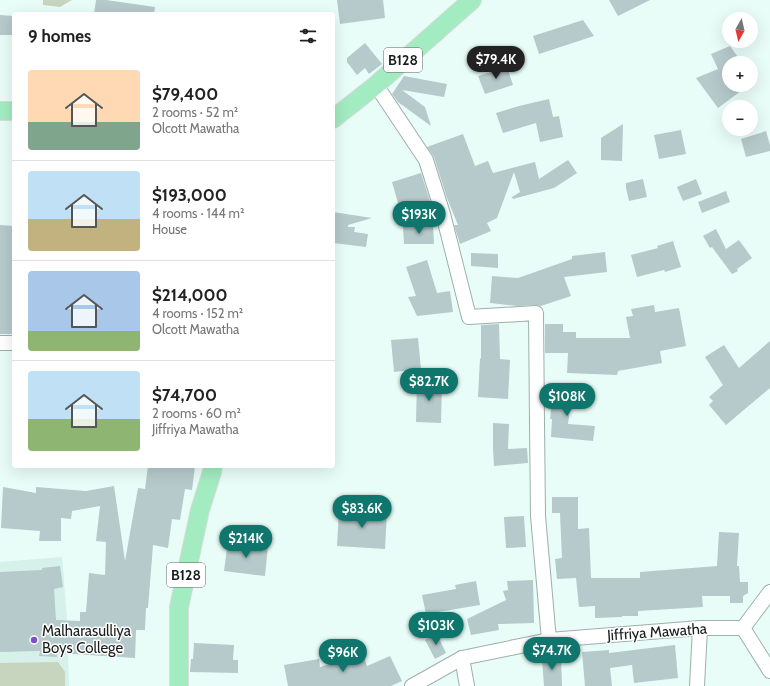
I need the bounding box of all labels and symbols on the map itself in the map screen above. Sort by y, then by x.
north arrow [722,12,758,48]
pin: $79.4K [463,46,529,80]
road number: B128 [384,48,422,72]
pin: $193K [391,201,447,235]
pin: $82.7K [396,368,462,402]
pin: $108K [539,383,595,417]
pin: $83.6K [329,495,395,529]
pin: $214K [218,525,274,559]
road number: B128 [167,563,205,587]
pin: $103K [408,612,464,646]
street label: Jiffriya Mawatha [605,619,708,645]
place label: Malharasulliya Boys College [42,622,132,657]
marker: Malharasulliya Boys College [29,635,39,645]
pin: $74.7K [519,637,585,671]
pin: $96K [319,639,367,673]

